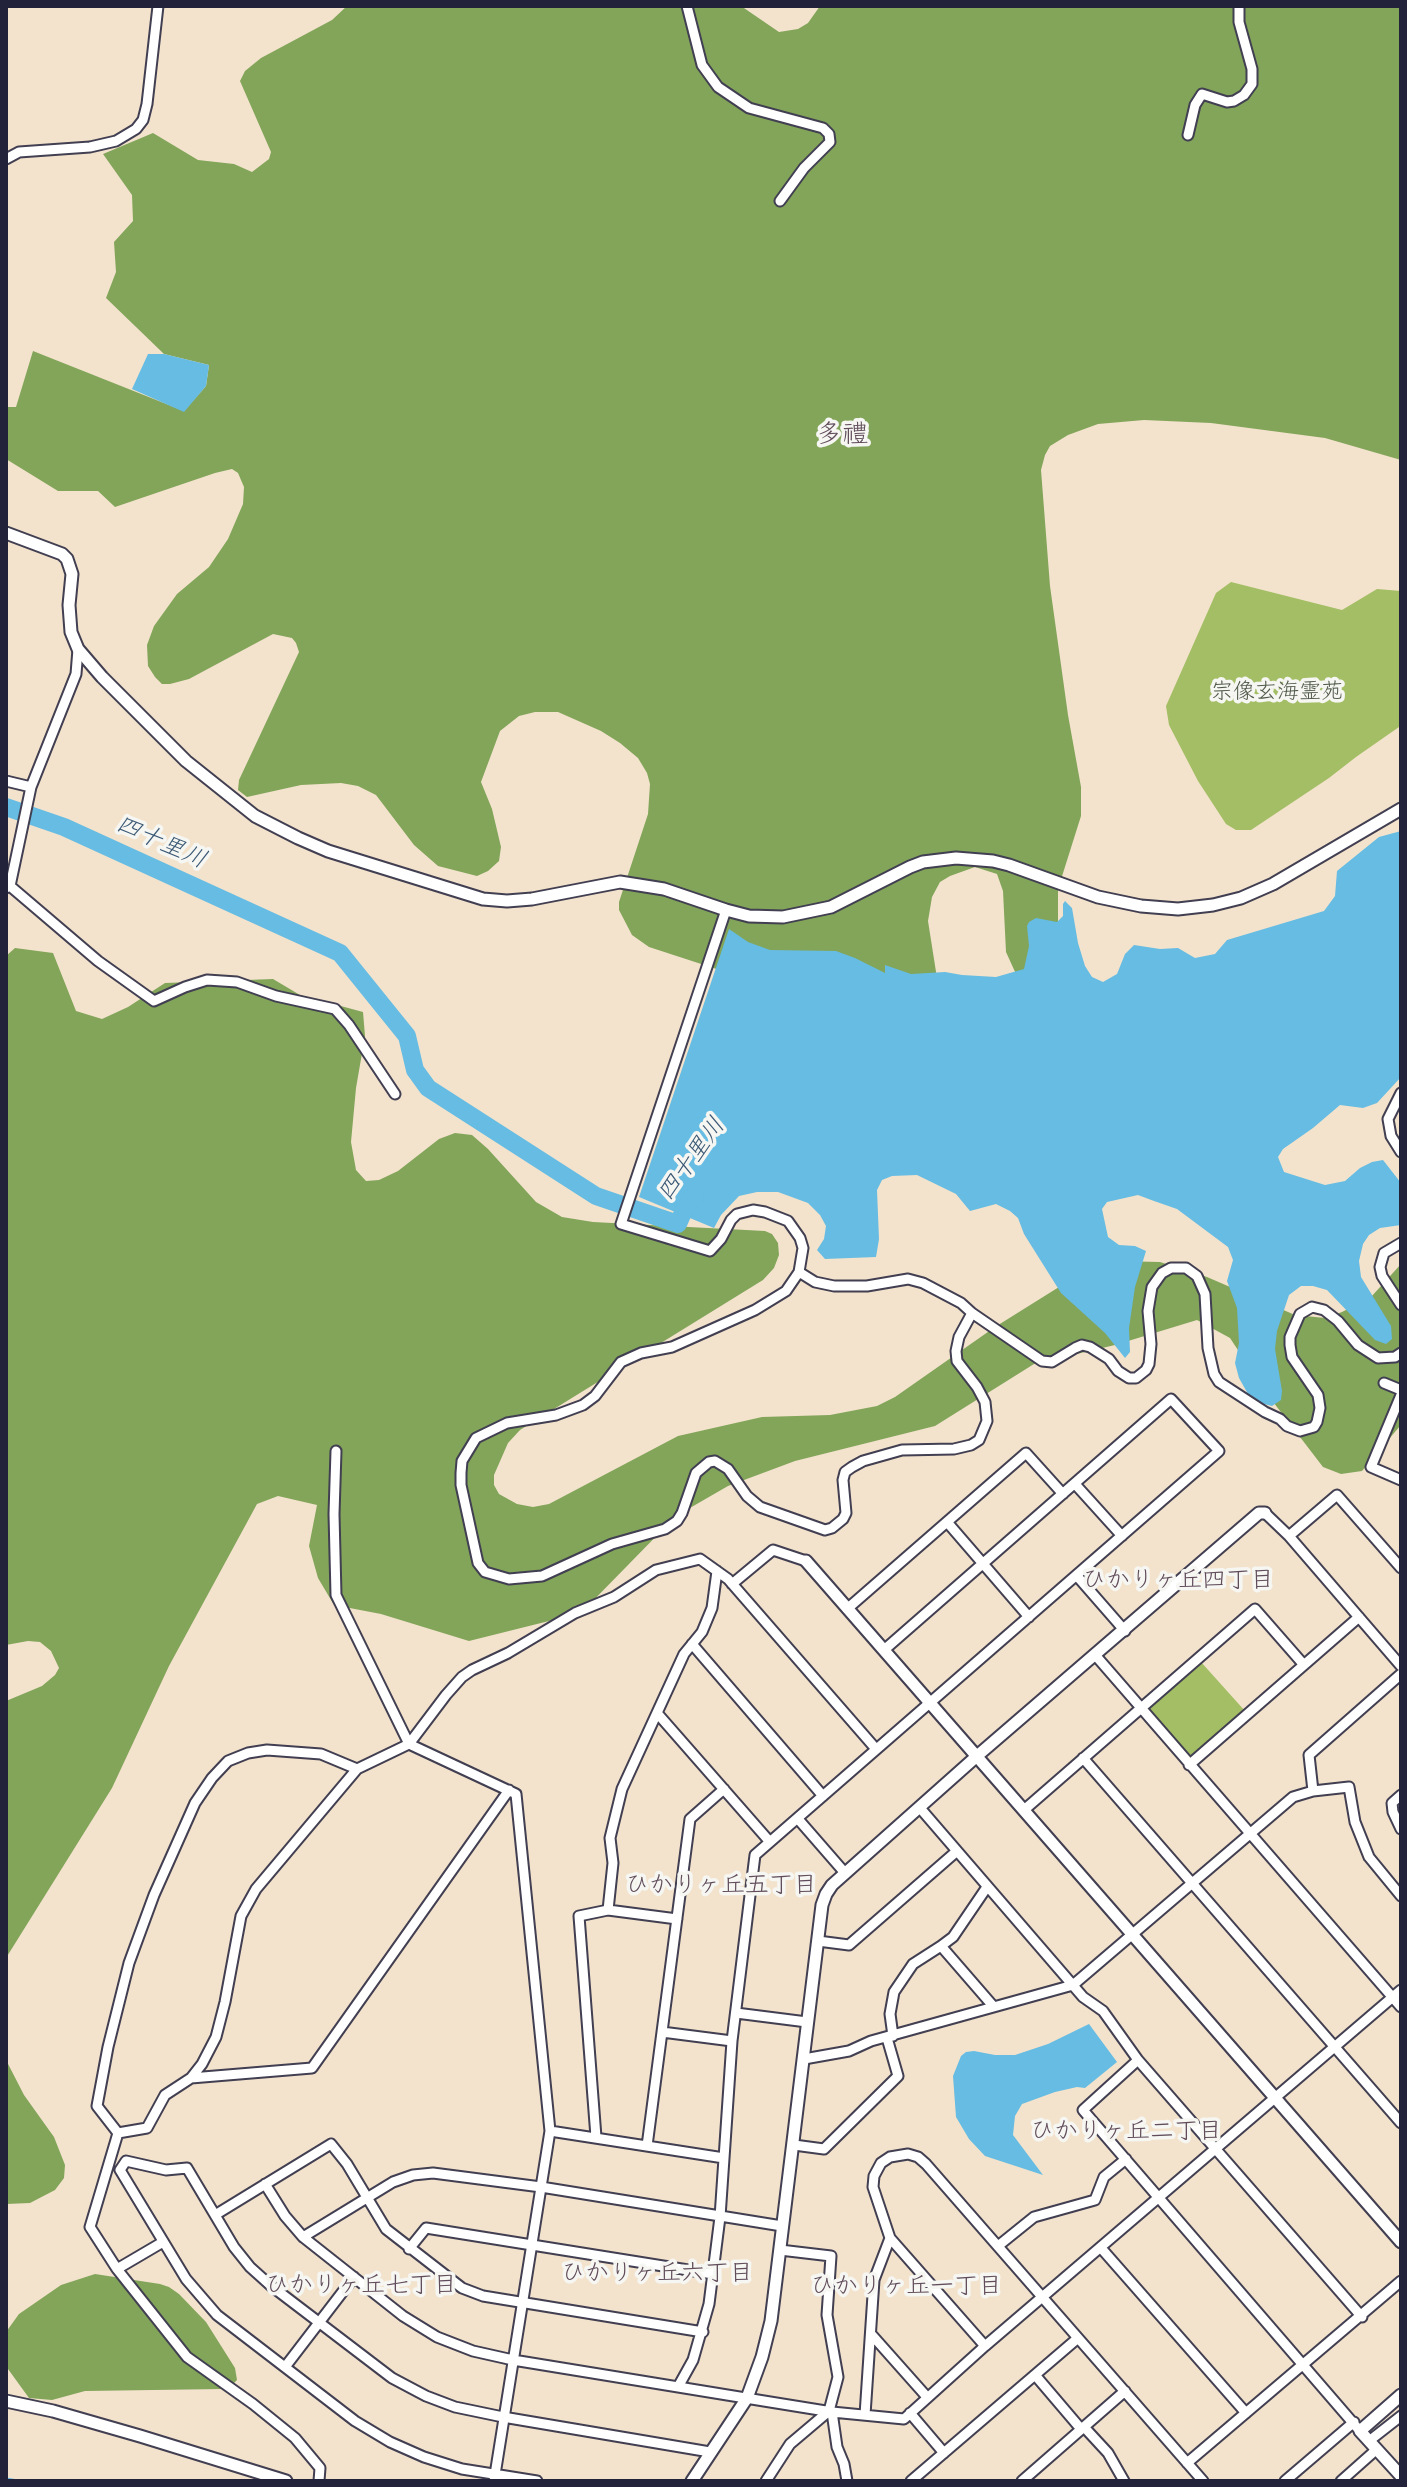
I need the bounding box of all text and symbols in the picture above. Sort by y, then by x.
district label: 多禮 [816,422,868,454]
park label: 宗像玄海霊苑 [1211,682,1343,708]
water label: 四十里川 [110,812,210,878]
water label: 四十里川 [654,1114,734,1208]
district label: ひかりヶ丘四丁目 [1082,1569,1274,1597]
district label: ひかりヶ丘五丁目 [625,1874,817,1902]
district label: ひかりヶ丘二丁目 [1030,2120,1222,2148]
district label: ひかりヶ丘六丁目 [561,2262,753,2290]
district label: ひかりヶ丘七丁目 [265,2274,457,2302]
district label: ひかりヶ丘一丁目 [810,2275,1002,2303]

